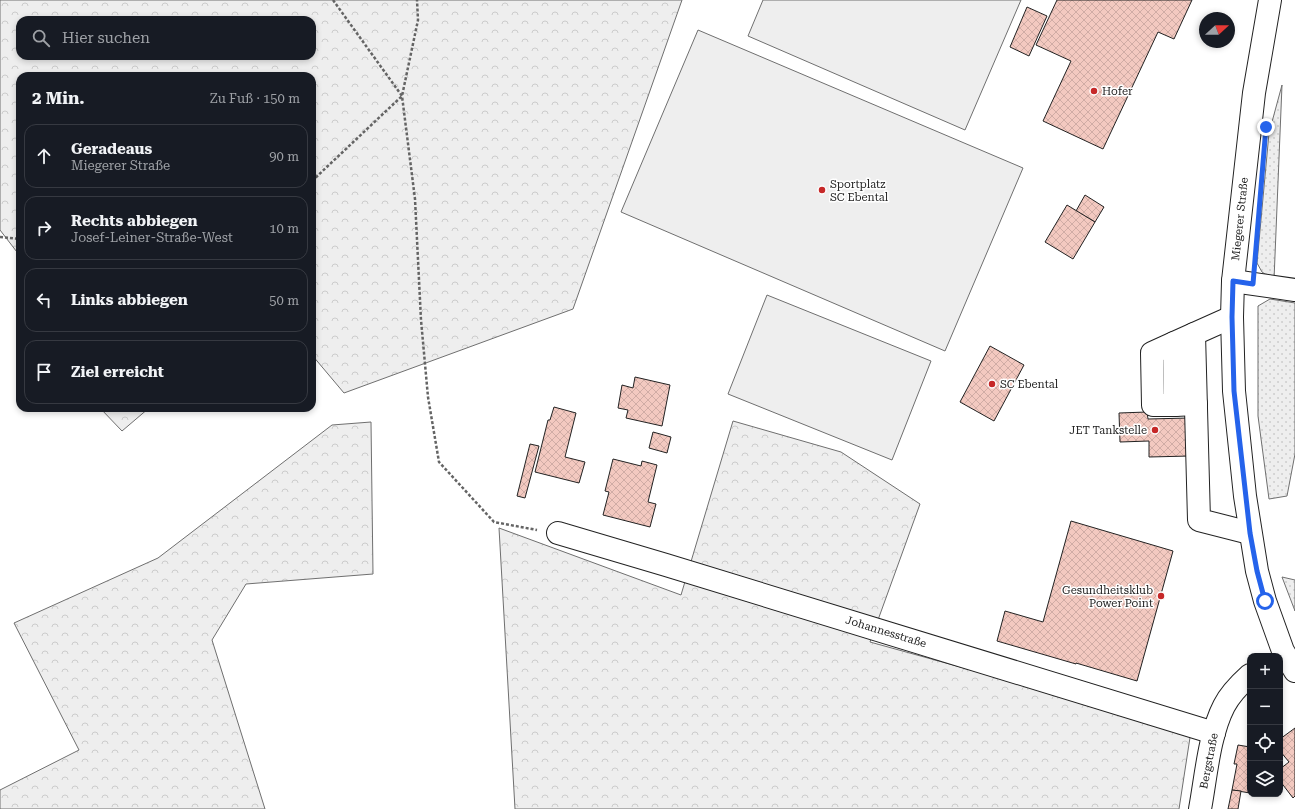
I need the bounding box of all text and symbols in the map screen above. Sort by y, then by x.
north arrow [1199,12,1235,48]
search box [16,16,316,60]
icon: search [30,27,52,49]
text: Hier suchen [62,29,150,47]
place label: Hofer [1102,85,1133,98]
marker: Hofer [1089,86,1099,96]
text: 2 Min. [32,88,85,108]
text: Zu Fuß · 150 m [210,91,300,106]
route end [1257,118,1275,136]
text: Geradeaus [71,140,152,158]
icon: ahead [33,145,55,167]
text: 90 m [269,149,299,164]
text: Miegerer Straße [71,158,170,173]
street label: Miegerer Straße [1229,177,1251,261]
place label: Sportplatz SC Ebental [830,178,889,204]
marker: Sportplatz SC Ebental [817,185,827,195]
text: Rechts abbiegen [71,212,198,230]
icon: right [33,217,55,239]
text: 10 m [269,221,299,236]
text: Josef-Leiner-Straße-West [71,230,233,245]
icon: left [33,289,55,311]
text: Links abbiegen [71,291,188,309]
text: 50 m [269,293,299,308]
icon: arrive [33,361,55,383]
text: Ziel erreicht [71,363,164,381]
place label: SC Ebental [1000,378,1059,391]
marker: SC Ebental [987,379,997,389]
place label: JET Tankstelle [1069,424,1147,437]
marker: JET Tankstelle [1150,425,1160,435]
place label: Gesundheitsklub Power Point [1062,584,1153,610]
marker: Gesundheitsklub Power Point [1156,591,1166,601]
route start [1256,592,1274,610]
street label: Johannesstraße [844,614,928,650]
map controls [1247,653,1283,797]
button: + [1247,653,1283,689]
button: − [1247,689,1283,725]
button: locate [1247,725,1283,761]
street label: Bergstraße [1197,732,1221,790]
button: layers [1247,761,1283,797]

